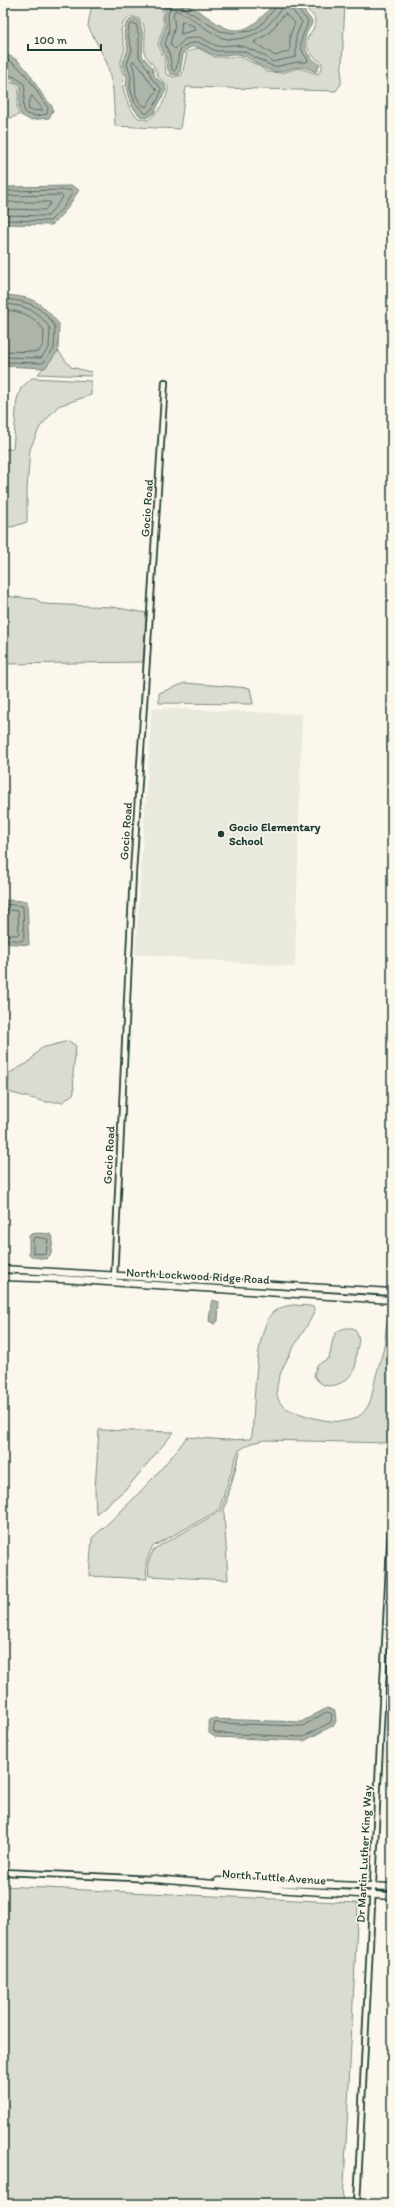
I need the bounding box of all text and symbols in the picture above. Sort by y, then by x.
scale bar [28,26,101,52]
text: 100 m [34,33,67,47]
street label: Gocio Road [138,478,156,537]
street label: Gocio Road [117,801,135,860]
place label: Gocio Elementary School [229,820,321,848]
marker: Gocio Elementary School [216,829,226,839]
street label: Gocio Road [100,1125,118,1184]
street label: North Lockwood Ridge Road [126,1265,270,1287]
street label: Dr Martin Luther King Way [353,1784,375,1923]
street label: North Tuttle Avenue [221,1866,327,1888]

